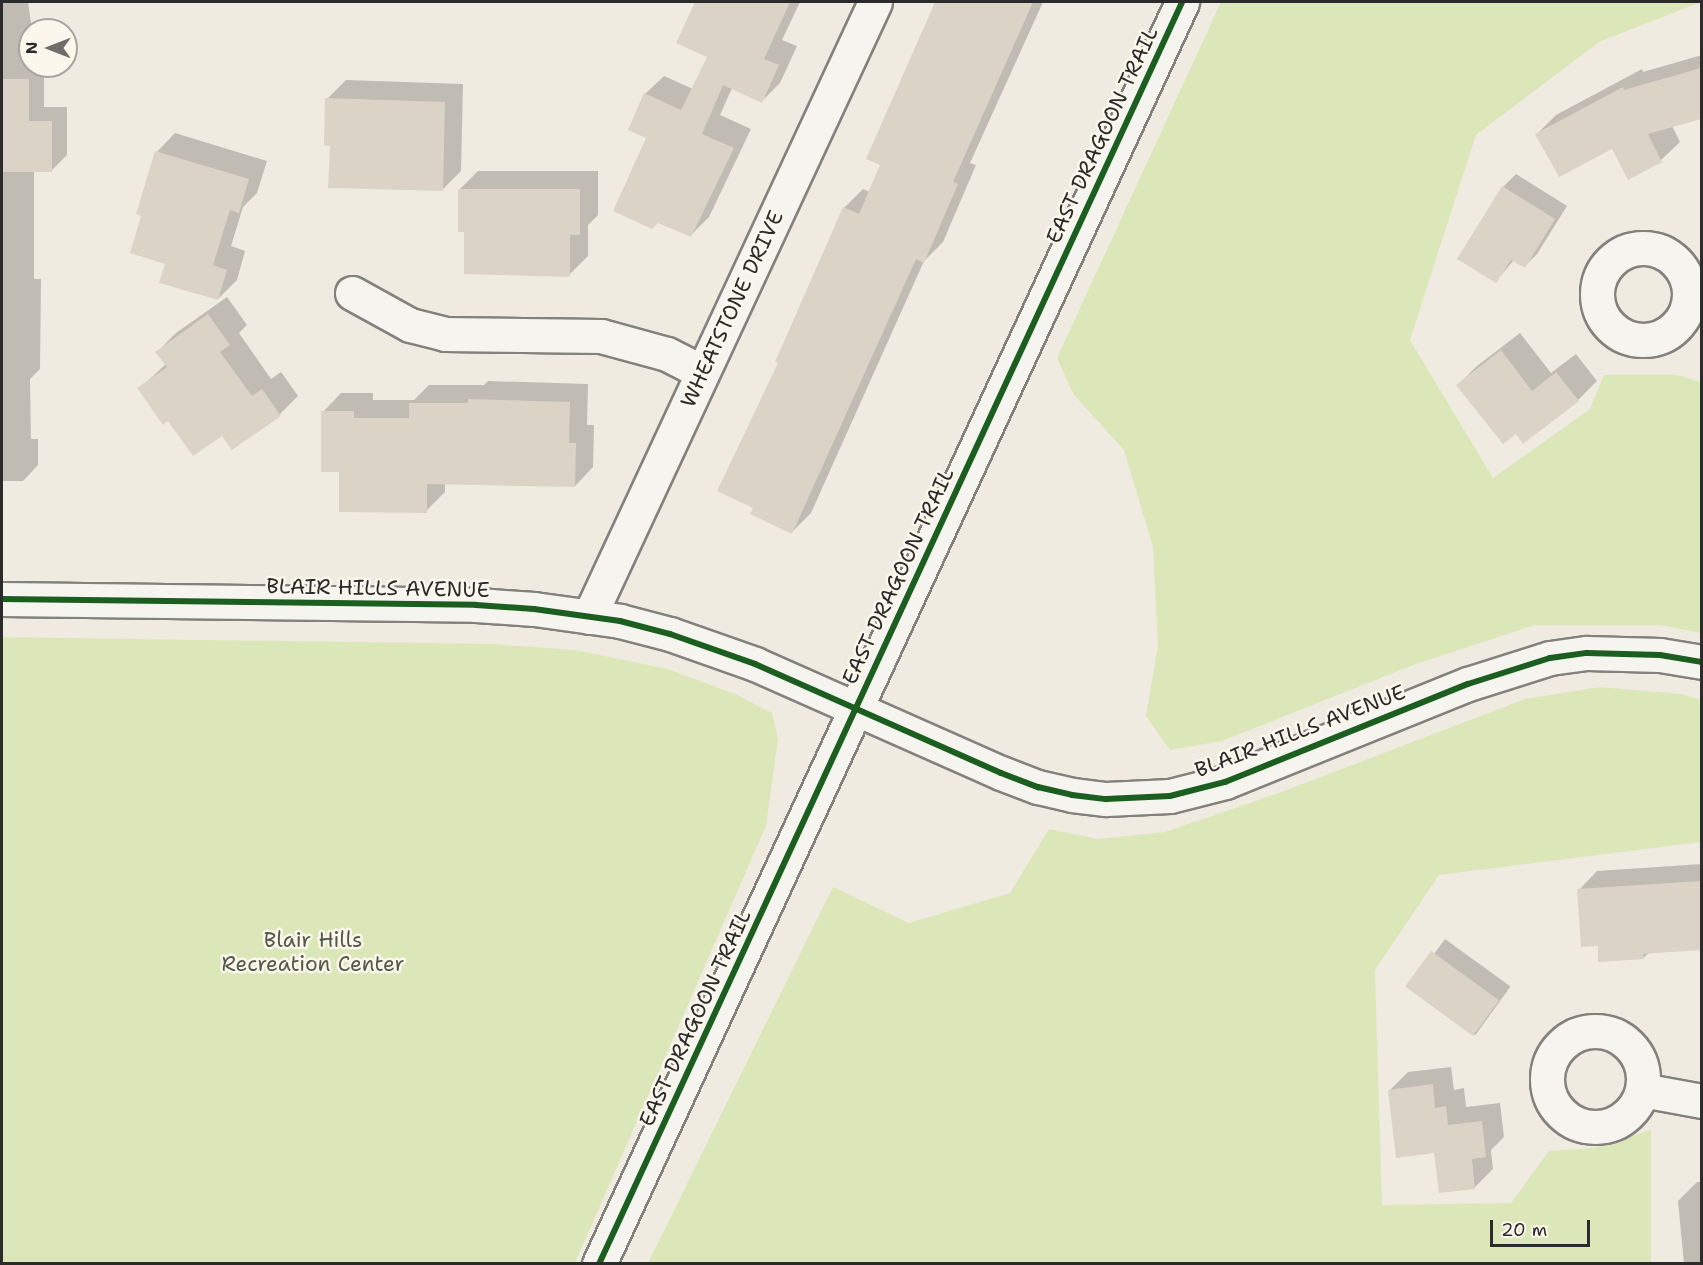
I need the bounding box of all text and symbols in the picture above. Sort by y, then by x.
north arrow [18,18,78,78]
street label: EAST DRAGOON TRAIL [1041,23,1163,247]
text: N [21,42,42,54]
street label: WHEATSTONE DRIVE [675,206,789,412]
street label: EAST DRAGOON TRAIL [837,464,959,688]
street label: BLAIR HILLS AVENUE [266,573,490,603]
street label: BLAIR HILLS AVENUE [1191,679,1409,783]
street label: EAST DRAGOON TRAIL [634,906,756,1130]
park label: Blair Hills Recreation Center [222,927,404,977]
scale bar [1493,1208,1594,1246]
text: 20 m [1501,1218,1547,1242]

